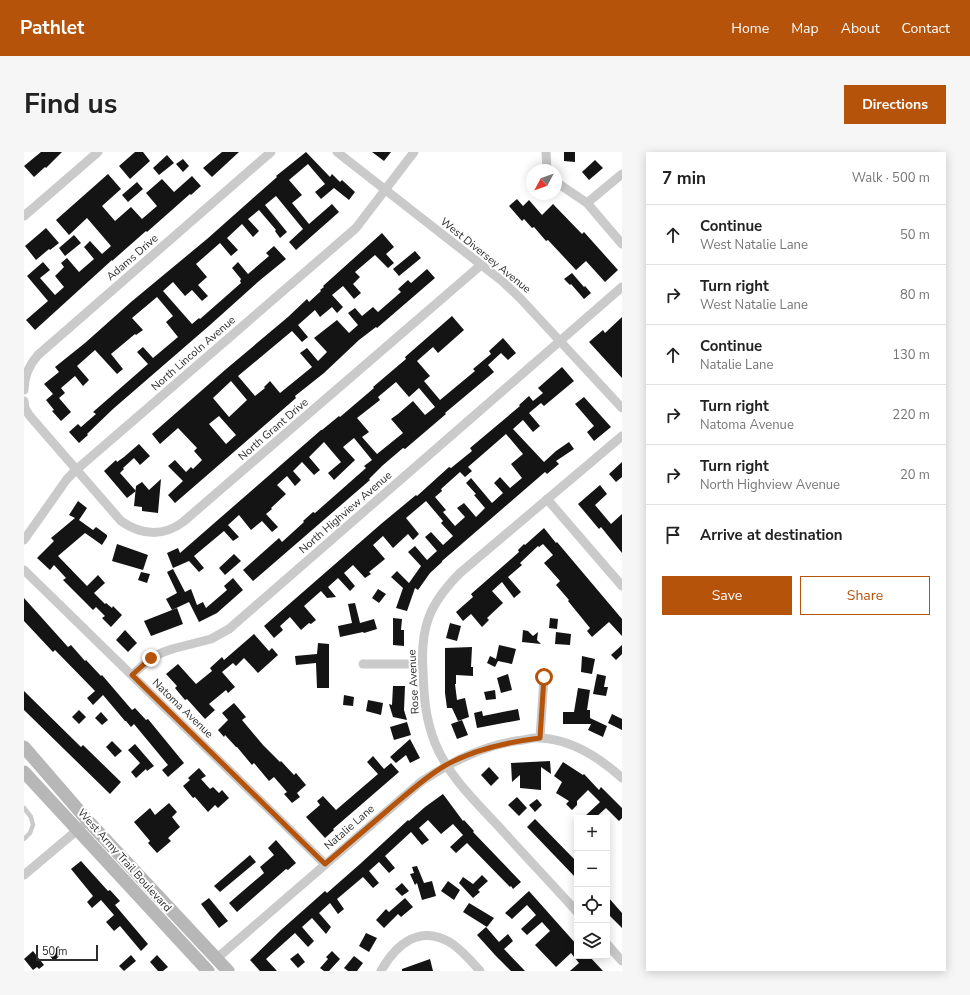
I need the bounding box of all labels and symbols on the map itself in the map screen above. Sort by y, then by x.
north arrow [526,164,562,200]
street label: West Diversey Avenue [437,214,534,297]
street label: Adams Drive [103,231,161,284]
street label: North Lincoln Avenue [148,313,239,394]
street label: North Grant Drive [235,395,312,464]
street label: North Highview Avenue [296,468,395,557]
route end [142,649,160,667]
street label: Rose Avenue [404,649,423,715]
route start [535,668,553,686]
street label: Natoma Avenue [149,675,217,741]
street label: Natalie Lane [321,801,378,853]
street label: West Army Trail Boulevard [74,806,175,915]
scale bar [36,943,98,962]

